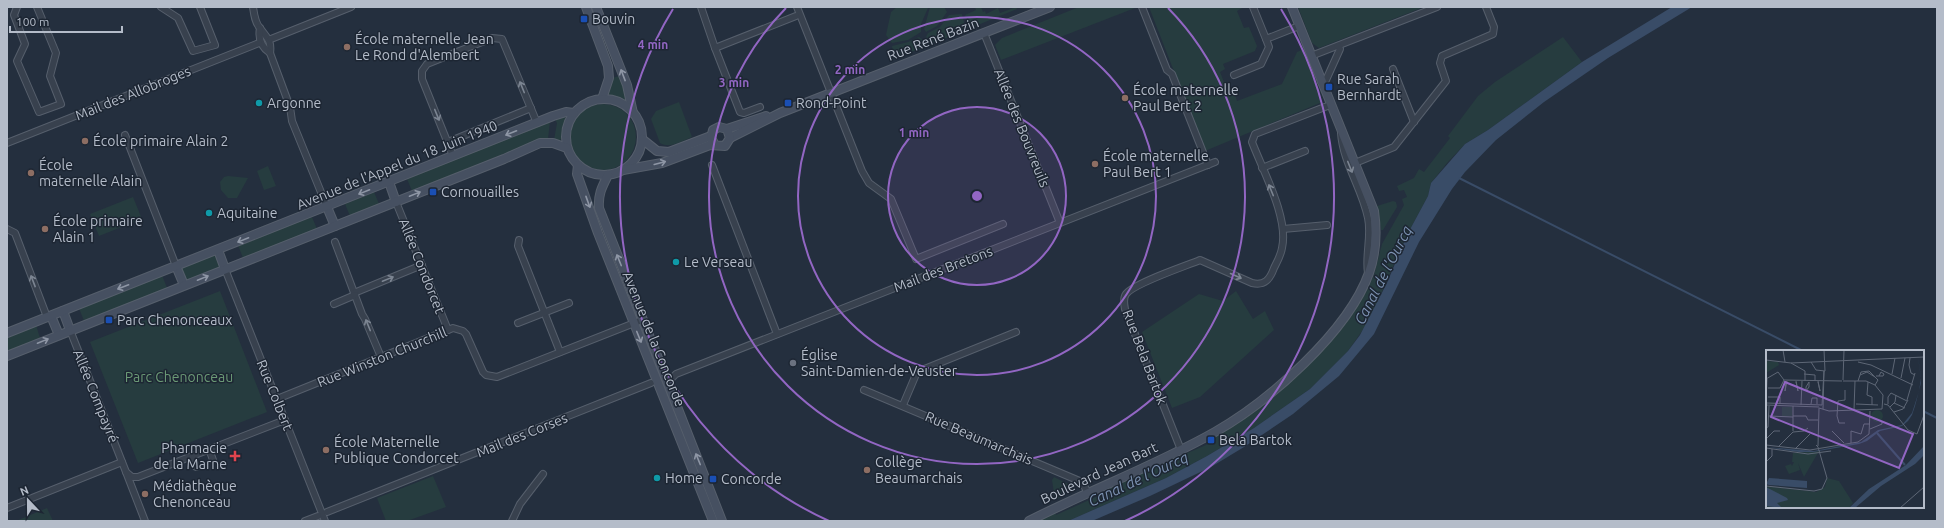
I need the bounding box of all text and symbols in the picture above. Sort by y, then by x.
scale bar [10,8,122,34]
place label: Bouvin [592,11,635,27]
marker: Bouvin [579,14,589,24]
street label: Rue René Bazin [885,14,981,64]
text: 100 m [16,15,49,28]
place label: École maternelle Jean Le Rond d'Alembert [355,30,494,63]
text: 4 min [638,38,668,51]
marker: École maternelle Jean Le Rond d'Alembert [342,42,352,52]
street label: Mail des Allobroges [73,63,193,123]
text: 2 min [835,63,865,76]
street label: Allée des Bouvreuils [991,66,1053,190]
one-way arrow [619,70,626,82]
place label: Rue Sarah Bernhardt [1337,71,1402,103]
text: 3 min [719,76,749,89]
one-way arrow [518,81,526,93]
place label: École maternelle Paul Bert 2 [1133,81,1239,114]
marker: Rue Sarah Bernhardt [1324,82,1334,92]
marker: École maternelle Paul Bert 2 [1120,93,1130,103]
place label: Argonne [267,95,321,111]
place label: Rond-Point [796,95,867,111]
marker: Argonne [254,98,264,108]
marker: Rond-Point [783,98,793,108]
one-way arrow [434,108,442,120]
street label: Avenue de l'Appel du 18 Juin 1940 [294,117,500,213]
text: 1 min [899,126,929,139]
one-way arrow [505,130,517,137]
place label: École primaire Alain 2 [93,132,228,149]
marker: École primaire Alain 2 [80,136,90,146]
place label: École maternelle Paul Bert 1 [1103,147,1209,180]
place label: École maternelle Alain [39,156,142,189]
one-way arrow [654,159,667,166]
marker: École maternelle Paul Bert 1 [1090,159,1100,169]
one-way arrow [1346,161,1354,173]
marker: École maternelle Alain [26,168,36,178]
place label: Cornouailles [441,184,519,200]
one-way arrow [1267,185,1275,197]
marker: Cornouailles [428,187,438,197]
one-way arrow [359,188,371,196]
centre of rings [970,189,984,203]
one-way arrow [409,190,421,198]
one-way arrow [584,196,592,208]
place label: Aquitaine [217,205,277,221]
marker: Aquitaine [204,208,214,218]
place label: École primaire Alain 1 [53,212,143,245]
street label: Allée Condorcet [396,216,449,316]
water label: Canal de l'Ourcq [1351,223,1415,327]
marker: École primaire Alain 1 [40,224,50,234]
one-way arrow [238,236,250,244]
street label: Mail des Bretons [891,243,995,295]
one-way arrow [614,254,622,266]
place label: Le Verseau [684,254,752,270]
marker: Le Verseau [671,257,681,267]
street label: Avenue de la Concorde [620,269,688,409]
one-way arrow [1230,272,1242,280]
one-way arrow [197,273,209,281]
one-way arrow [29,275,37,287]
one-way arrow [381,275,393,282]
one-way arrow [117,284,129,292]
street label: Rue Bela Bartok [1120,307,1170,407]
place label: Parc Chenonceaux [117,312,232,328]
marker: Parc Chenonceaux [104,315,114,325]
one-way arrow [363,319,371,331]
street label: Rue Winston Churchill [315,324,449,390]
one-way arrow [636,330,644,342]
one-way arrow [37,337,49,345]
place label: Église Saint-Damien-de-Veuster [801,346,958,379]
street label: Allée Compayré [70,347,122,445]
inset map [1766,350,1924,508]
street label: Rue Colbert [254,357,297,433]
marker: Église Saint-Damien-de-Veuster [788,358,798,368]
park label: Parc Chenonceau [125,369,233,385]
street label: Rue Beaumarchais [923,408,1035,468]
street label: Mail des Corses [474,409,570,461]
place label: Bela Bartok [1219,432,1292,448]
place label: École Maternelle Publique Condorcet [334,433,459,466]
marker: Bela Bartok [1206,435,1216,445]
street label: Boulevard Jean Bart [1038,439,1160,507]
place label: Pharmacie de la Marne [153,440,227,472]
marker: École Maternelle Publique Condorcet [321,445,331,455]
water label: Canal de l'Ourcq [1085,448,1191,510]
marker: Pharmacie de la Marne [230,451,240,461]
one-way arrow [693,453,701,465]
place label: Collège Beaumarchais [875,454,963,486]
marker: Collège Beaumarchais [862,465,872,475]
place label: Home [665,470,703,486]
place label: Concorde [721,471,782,487]
marker: Home [652,473,662,483]
marker: Concorde [708,474,718,484]
place label: Médiathèque Chenonceau [153,478,237,510]
north arrow [8,480,48,520]
text: N [18,484,30,498]
marker: Médiathèque Chenonceau [140,489,150,499]

